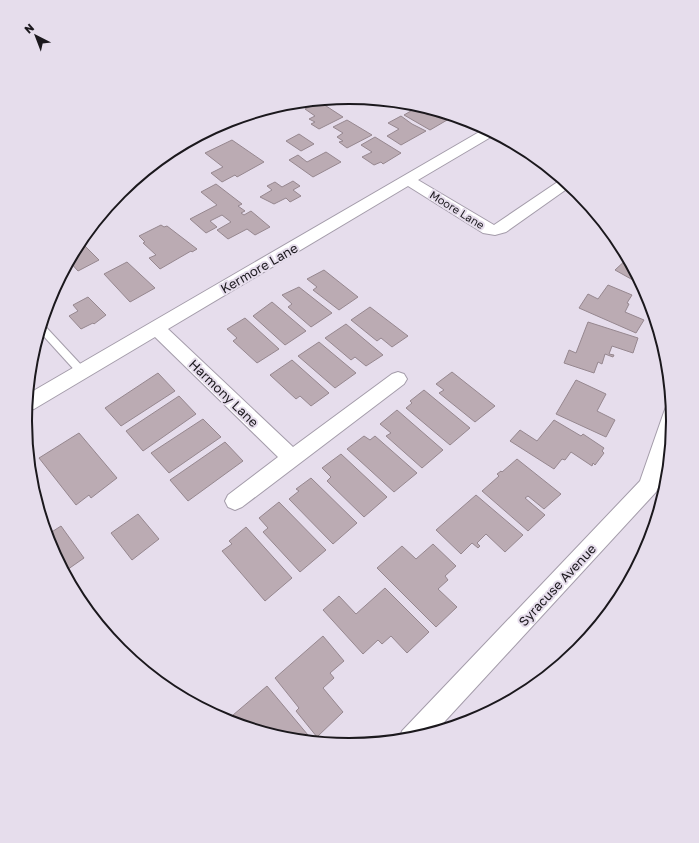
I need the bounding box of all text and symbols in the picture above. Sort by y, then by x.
north arrow [16,16,56,56]
text: N [22,21,36,36]
street label: Moore Lane [428,188,487,231]
street label: Kermore Lane [217,239,301,297]
street label: Harmony Lane [186,356,262,430]
street label: Syracuse Avenue [515,541,599,629]

